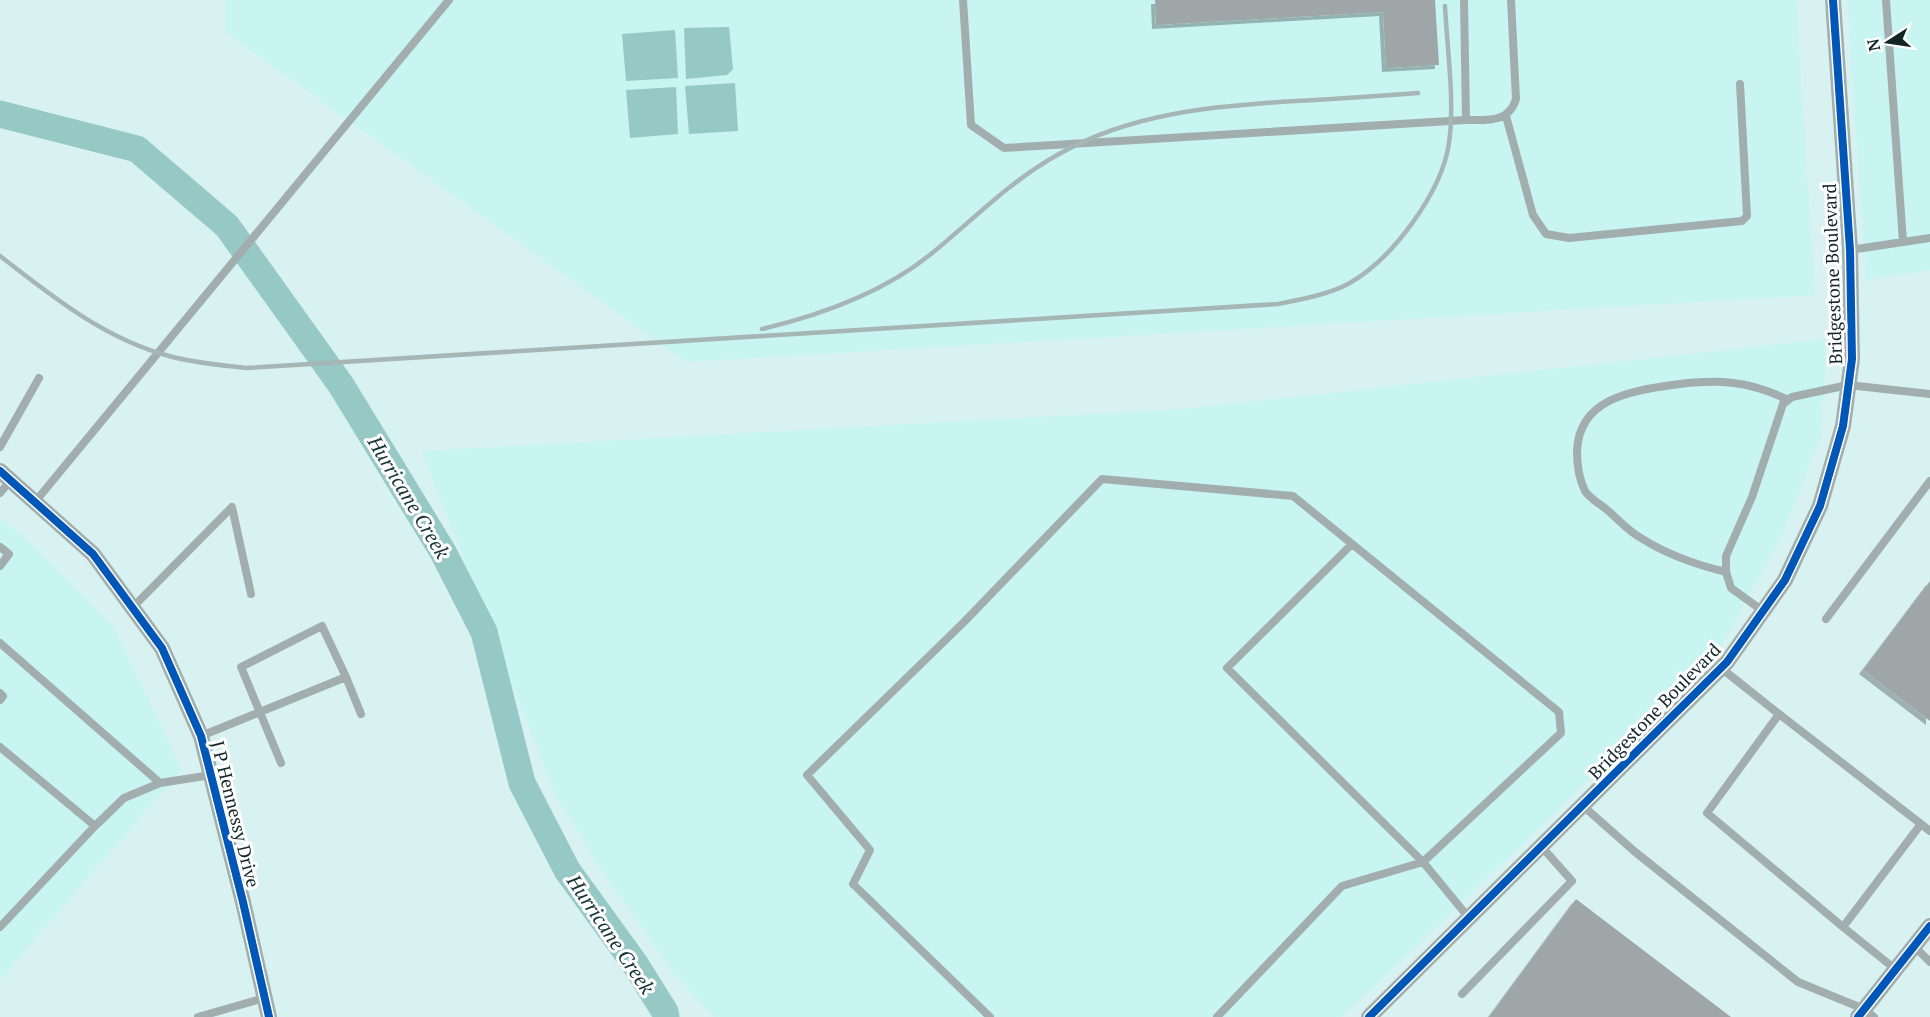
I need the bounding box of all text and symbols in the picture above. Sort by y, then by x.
north arrow [1858,12,1918,72]
text: N [1861,37,1885,53]
street label: Bridgestone Boulevard [1817,183,1847,365]
water label: Hurricane Creek [361,430,456,564]
street label: Bridgestone Boulevard [1582,638,1726,784]
street label: J P Hennessy Drive [206,738,266,890]
water label: Hurricane Creek [561,868,661,999]

